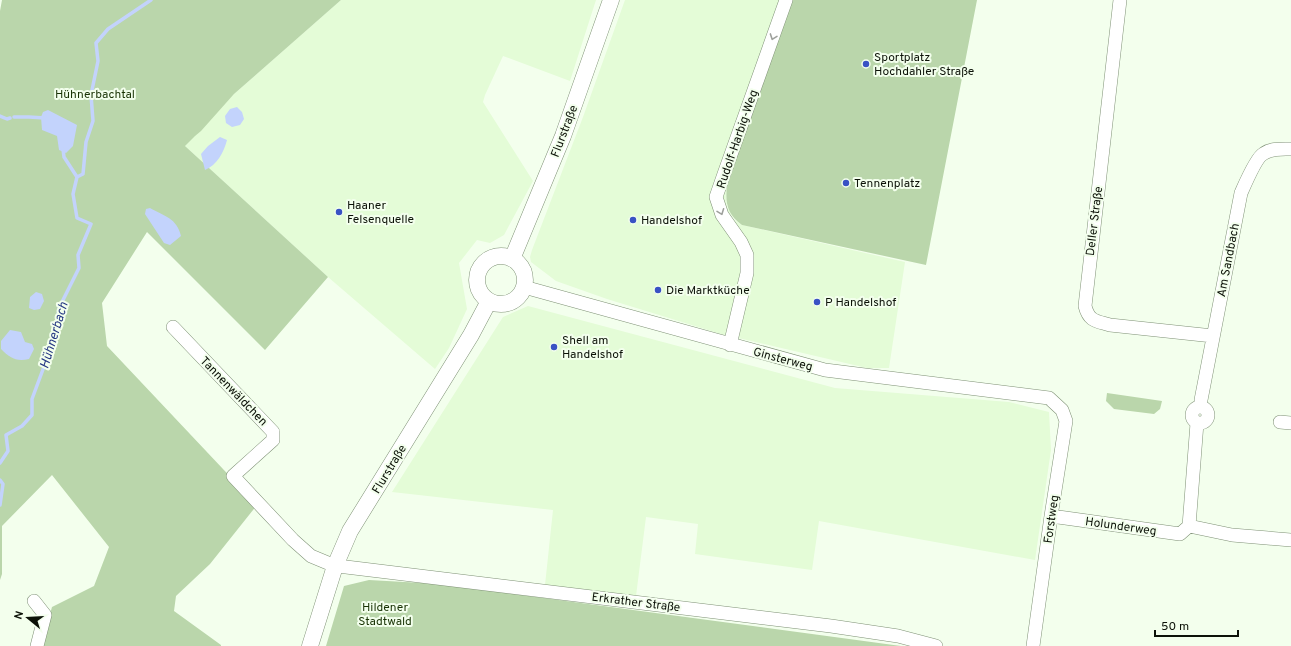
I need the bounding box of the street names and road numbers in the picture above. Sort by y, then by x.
street label: Rudolf-Harbig-Weg [714,88,762,191]
street label: Flurstraße [548,103,582,160]
street label: Deller Straße [1083,185,1107,257]
street label: Am Sandbach [1214,222,1244,298]
street label: Ginsterweg [751,344,814,376]
street label: Tannenwäldchen [196,354,271,430]
street label: Flurstraße [369,442,411,497]
street label: Forstweg [1041,494,1063,544]
street label: Holunderweg [1084,514,1158,540]
street label: Erkrather Straße [591,590,681,616]

